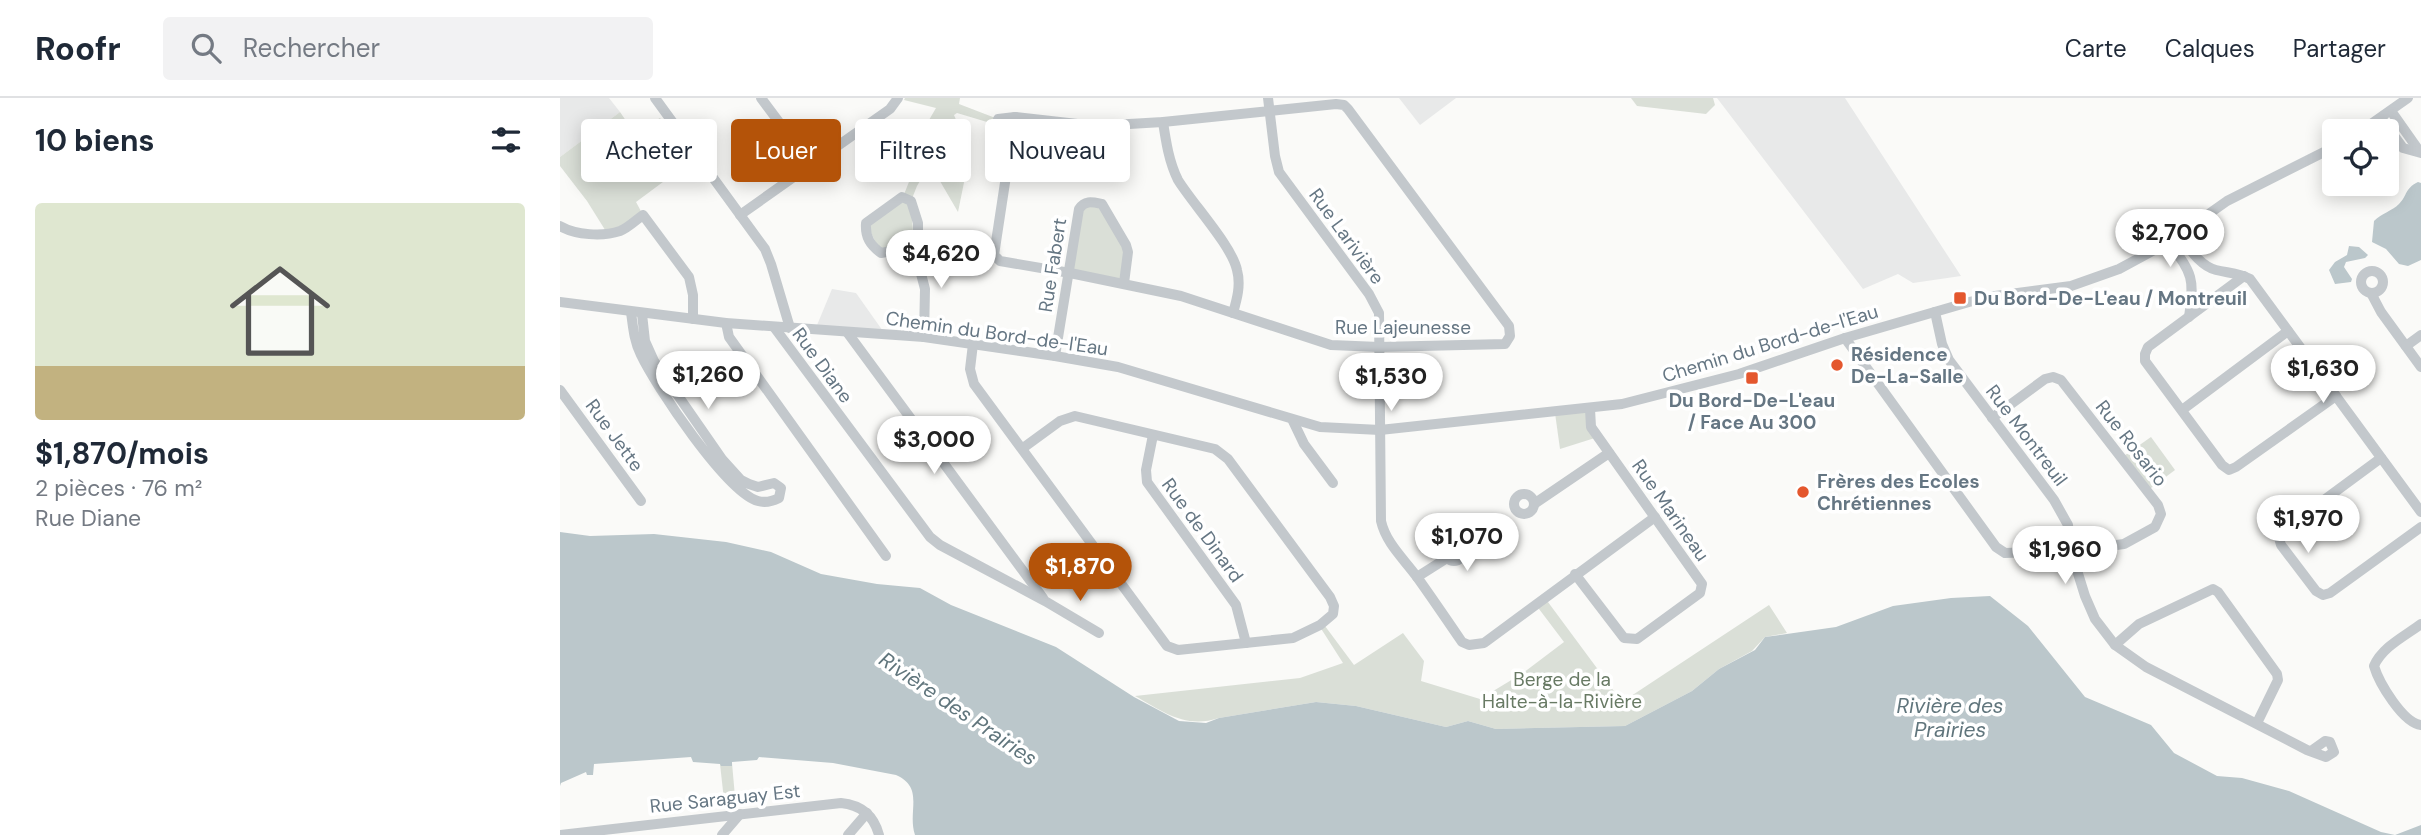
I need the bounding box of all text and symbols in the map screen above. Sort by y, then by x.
search box [163,17,653,80]
text: Roofr [35,27,121,70]
icon: search [187,29,225,67]
text: Rechercher [243,31,380,65]
text: Carte [2065,33,2127,64]
text: Calques [2165,33,2255,64]
text: Partager [2293,33,2386,64]
chip: Acheter [581,119,717,182]
chip: Louer [731,119,841,182]
chip: Filtres [855,119,971,182]
chip: Nouveau [985,119,1130,182]
map controls [2322,119,2399,196]
button: locate [2322,119,2399,196]
text: 10 biens [35,121,155,160]
icon: filters [487,121,525,159]
street label: Rue Larivière [1303,183,1390,289]
pin: $2,700 [2113,209,2227,269]
street label: Rue Fabert [1033,216,1072,314]
text: $2,700 [2131,217,2209,247]
pin: $4,620 [884,230,998,290]
text: $4,620 [902,238,980,268]
icon: home [217,248,343,374]
place label: Du Bord-De-L'eau / Montreuil [1974,286,2247,311]
marker: Du Bord-De-L'eau / Montreuil [1952,290,1968,306]
street label: Chemin du Bord-de-l'Eau [1659,299,1881,388]
street label: Chemin du Bord-de-l'Eau [884,305,1110,361]
street label: Rue Lajeunesse [1335,315,1471,340]
street label: Rue Diane [787,322,858,408]
place label: Résidence De-La-Salle [1851,342,1964,389]
pin: $1,630 [2266,345,2380,405]
pin: $1,260 [651,352,765,411]
text: $1,630 [2287,353,2359,383]
pin: $1,530 [1334,354,1448,413]
marker: Résidence De-La-Salle [1829,357,1845,373]
text: $1,260 [672,359,744,389]
text: $1,530 [1355,361,1427,391]
marker: Du Bord-De-L'eau / Face Au 300 [1744,370,1760,386]
street label: Rue Montreuil [1980,380,2073,491]
place label: Du Bord-De-L'eau / Face Au 300 [1669,388,1835,435]
street label: Rue Jette [580,394,649,476]
street label: Rue Rosario [2090,395,2173,491]
pin: $3,000 [877,416,991,476]
text: $3,000 [893,424,975,454]
text: $1,870/mois [35,434,209,473]
street label: Rue Marineau [1626,454,1715,566]
place label: Frères des Ecoles Chrétiennes [1817,469,1980,516]
text: 2 pièces · 76 m² [35,473,202,503]
street label: Rue de Dinard [1156,473,1249,587]
marker: Frères des Ecoles Chrétiennes [1795,484,1811,500]
pin: $1,970 [2251,496,2365,555]
text: Rue Diane [35,503,141,533]
text: $1,970 [2273,503,2343,533]
pin: $1,070 [1410,514,1524,573]
text: $1,070 [1431,521,1503,551]
pin: $1,960 [2008,526,2122,586]
text: $1,960 [2028,534,2102,564]
pin: $1,870 [1023,544,1137,603]
text: $1,870 [1045,551,1115,581]
water label: Rivière des Prairies [873,646,1043,772]
park label: Berge de la Halte-à-la-Rivière [1482,667,1642,714]
water label: Rivière des Prairies [1897,692,2003,744]
street label: Rue Saraguay Est [649,778,802,819]

